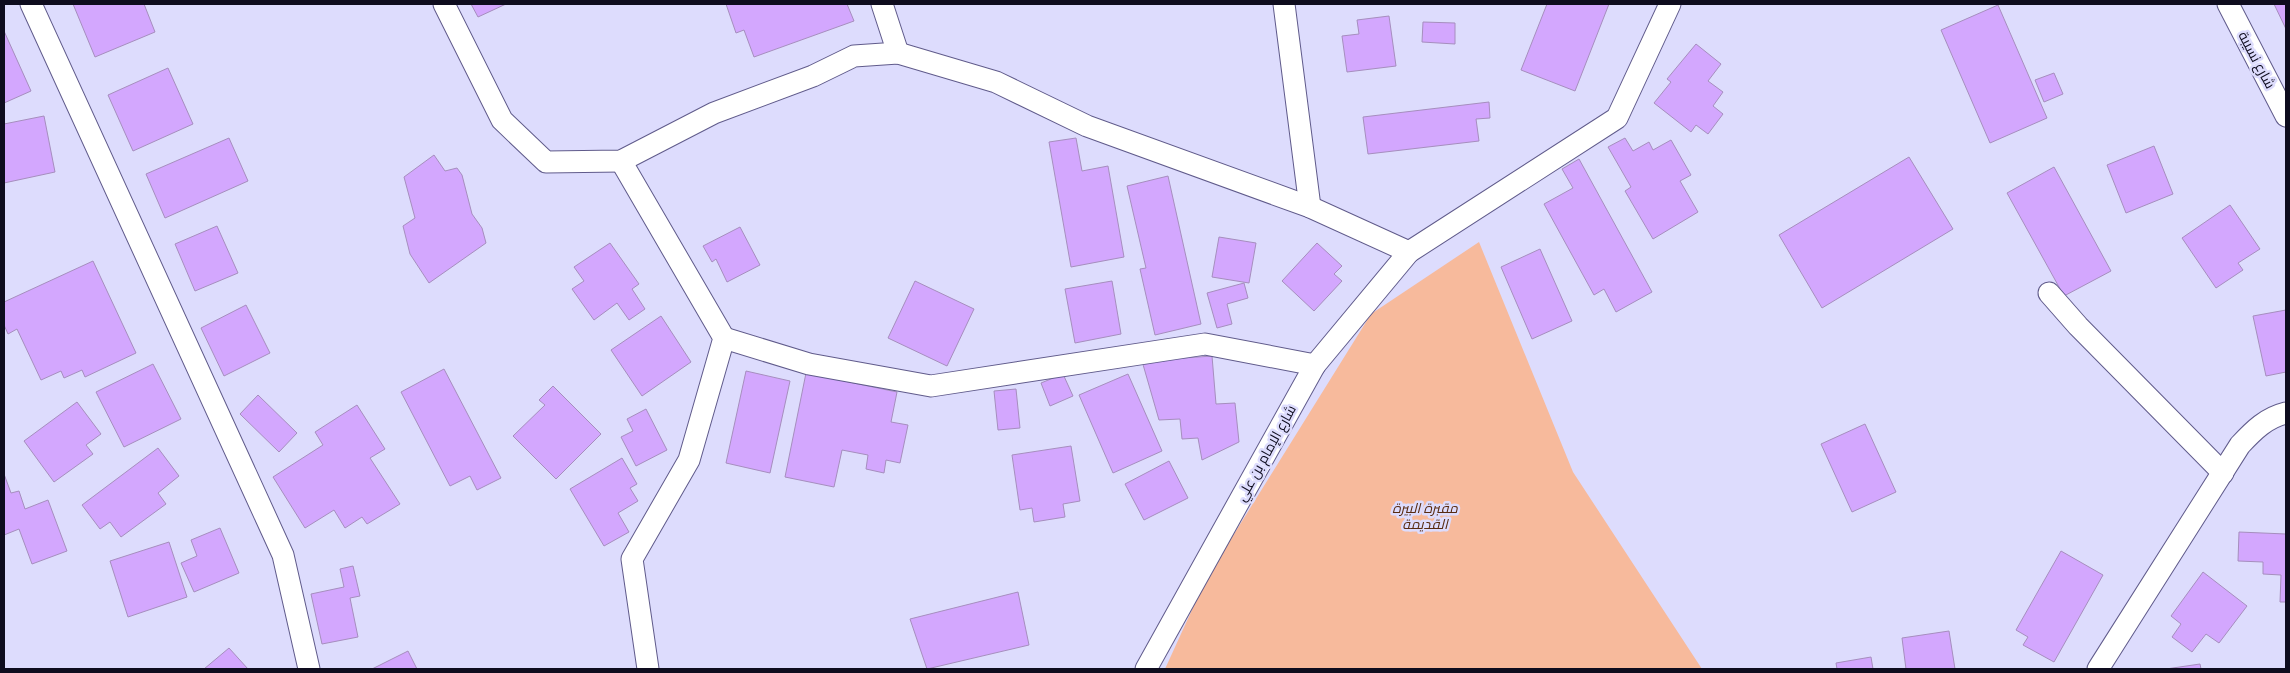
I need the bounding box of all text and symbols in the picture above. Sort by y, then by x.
street label: شارع نسيبة [2231,26,2283,94]
street label: شارع الإمام بن علي [1229,400,1303,506]
park label: مقبرة البيرة القديمة [1392,495,1459,537]

